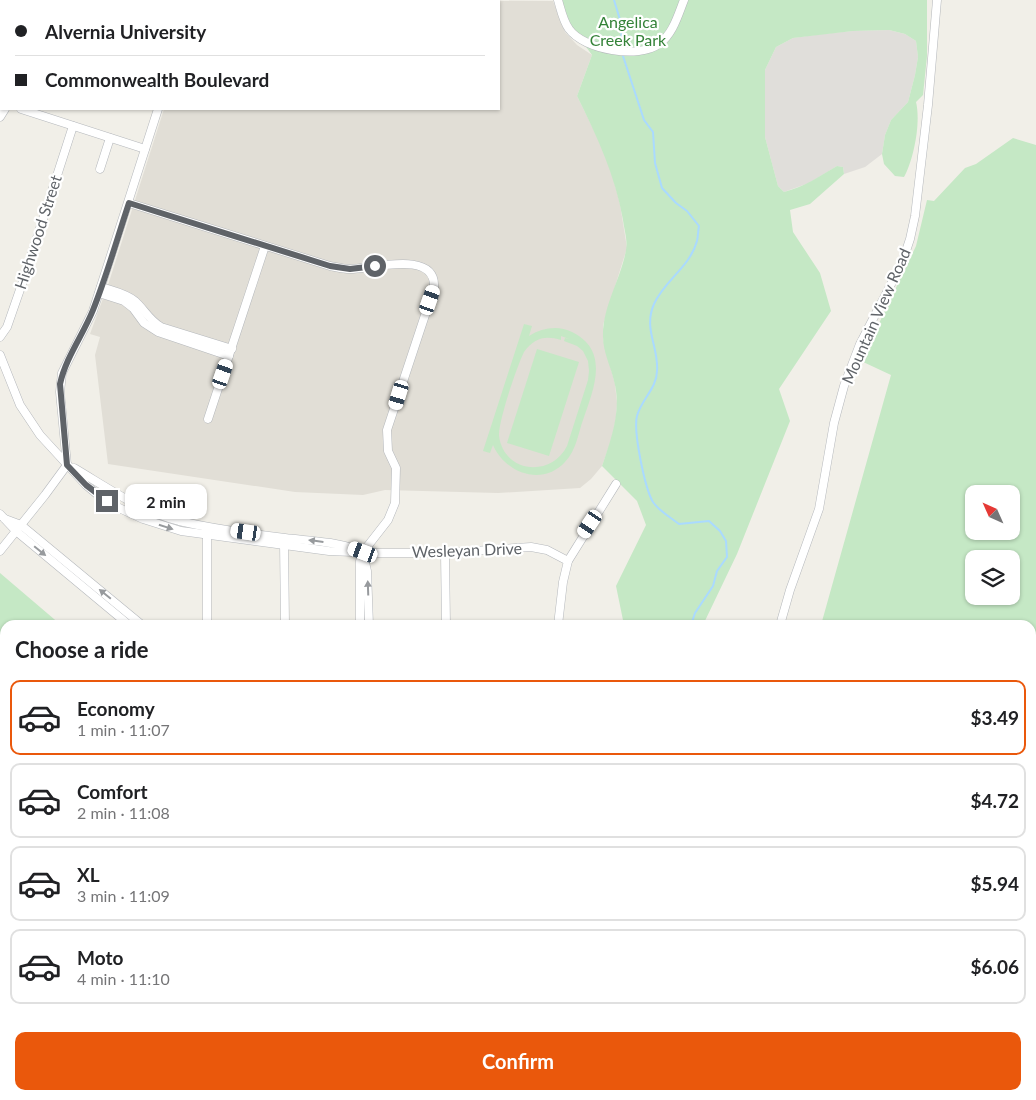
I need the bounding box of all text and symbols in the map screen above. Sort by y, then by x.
park label: Angelica Creek Park [590,12,667,49]
text: Alvernia University [45,20,206,43]
text: Commonwealth Boulevard [45,68,269,91]
street label: Highwood Street [10,172,65,291]
street label: Mountain View Road [837,245,914,386]
route start [364,255,386,277]
car [418,283,441,317]
car [211,357,234,391]
car [387,378,410,412]
callout: 2 min [124,484,207,518]
north arrow [965,485,1020,540]
map controls [965,485,1020,605]
route end [96,490,118,512]
text: 2 min [146,492,186,511]
car [575,507,604,541]
car [230,522,261,542]
one-way arrow [159,523,174,531]
one-way arrow [307,537,323,545]
street label: Wesleyan Drive [412,538,522,561]
car [346,540,379,564]
one-way arrow [34,546,47,557]
button: layers [965,550,1020,605]
one-way arrow [363,580,371,596]
one-way arrow [99,589,112,600]
text: Choose a ride [15,636,149,663]
icon: car [17,695,62,740]
text: Economy [77,697,155,720]
text: $3.49 [970,706,1019,729]
text: 1 min · 11:07 [77,720,170,739]
icon: car [17,778,62,823]
text: Comfort [77,780,148,803]
text: $4.72 [970,789,1019,812]
text: 2 min · 11:08 [77,803,170,822]
icon: car [17,861,62,906]
text: XL [77,863,100,886]
text: $5.94 [970,872,1019,895]
text: 3 min · 11:09 [77,886,170,905]
icon: car [17,944,62,989]
text: Moto [77,946,123,969]
text: $6.06 [970,955,1019,978]
text: 4 min · 11:10 [77,969,170,988]
button: Confirm [15,1032,1021,1090]

